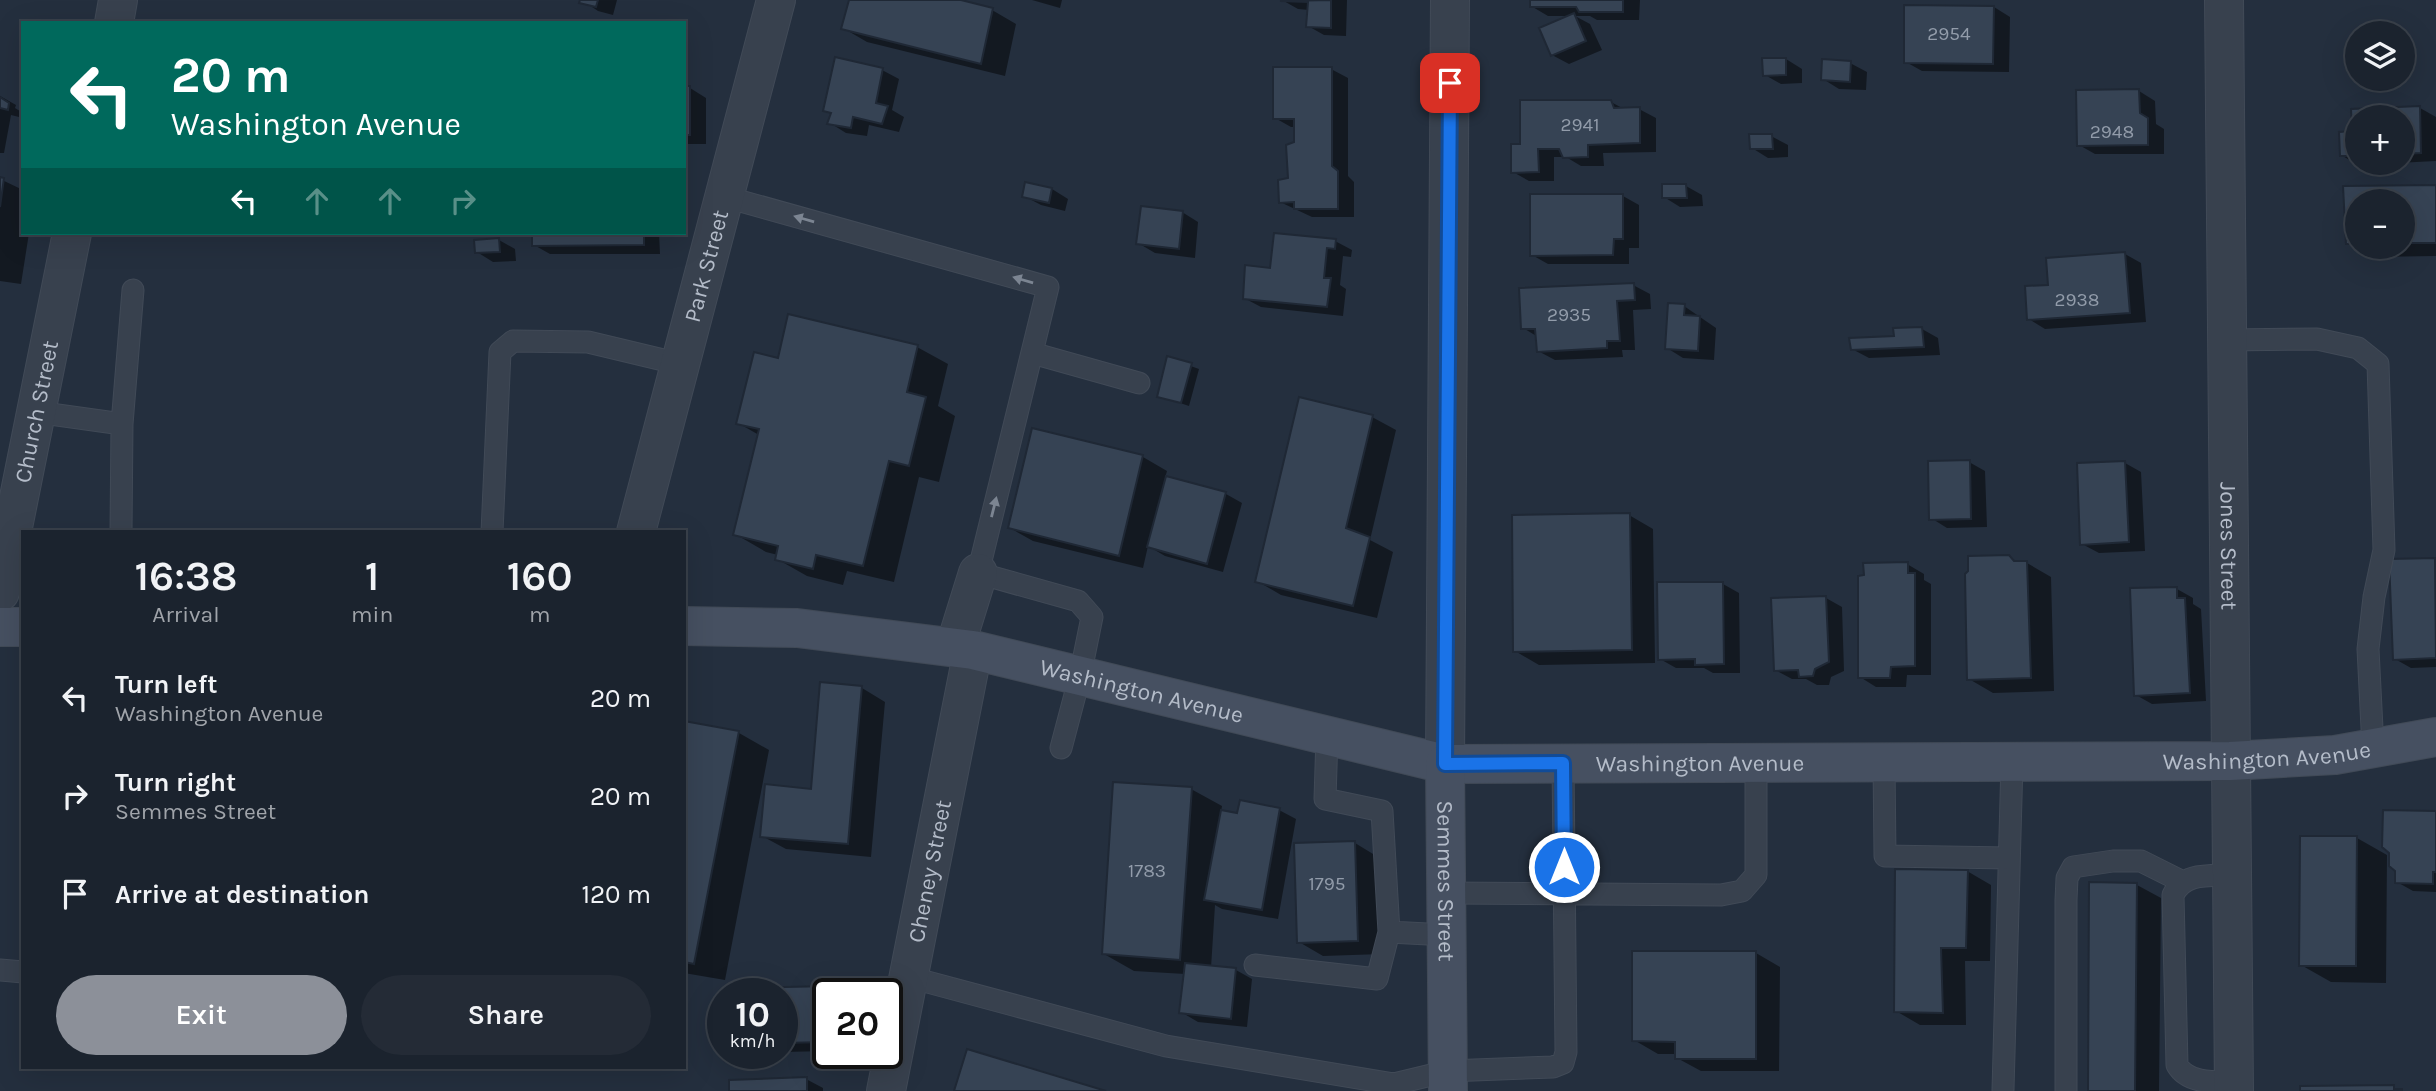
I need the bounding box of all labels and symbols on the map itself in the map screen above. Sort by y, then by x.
house number: 2954 [1927,23,1971,45]
pin [1420,53,1480,113]
house number: 2941 [1561,114,1599,136]
house number: 2948 [2090,121,2134,143]
street label: Park Street [678,207,734,325]
one-way arrow [793,213,814,223]
one-way arrow [1012,274,1033,284]
house number: 2938 [2055,289,2099,311]
house number: 2935 [1547,304,1591,326]
street label: Church Street [9,338,64,485]
street label: Jones Street [2215,482,2243,611]
one-way arrow [989,495,1000,517]
street label: Washington Avenue [1037,653,1246,728]
street label: Washington Avenue [2163,735,2373,775]
street label: Washington Avenue [1596,749,1804,777]
street label: Cheney Street [902,797,957,945]
street label: Semmes Street [1432,800,1460,962]
position arrow [1527,830,1601,904]
house number: 1783 [1128,860,1166,882]
house number: 1795 [1309,873,1345,895]
speed limit sign: 20 [812,978,903,1069]

